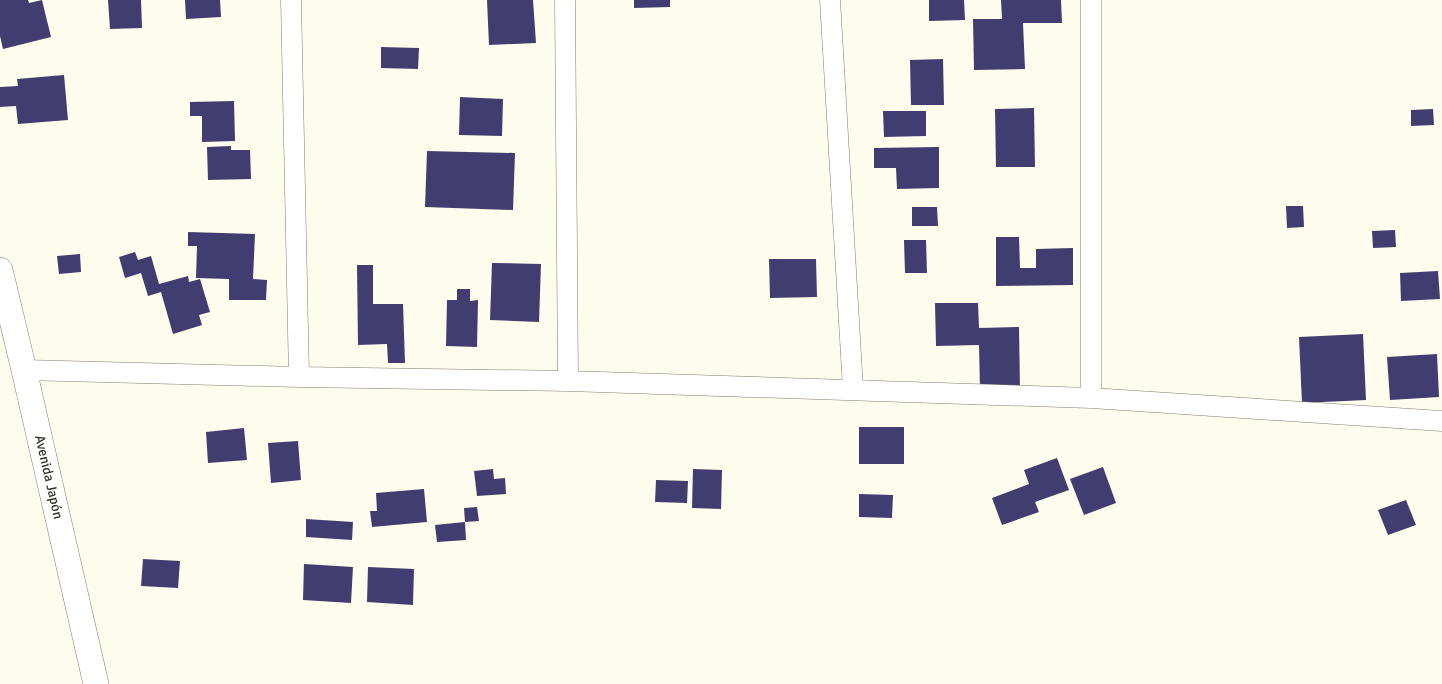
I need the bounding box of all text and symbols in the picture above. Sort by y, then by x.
street label: Avenida Japón [31,433,67,521]

